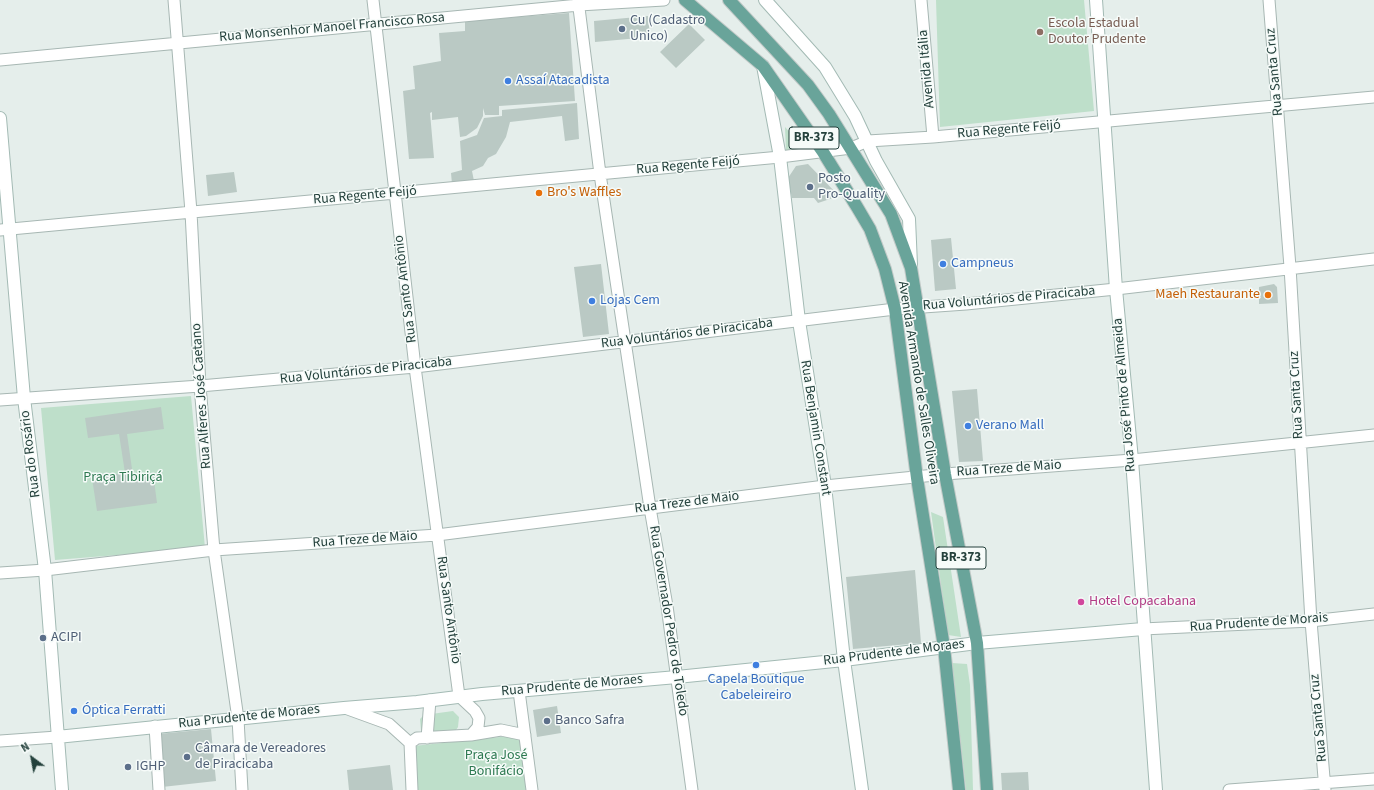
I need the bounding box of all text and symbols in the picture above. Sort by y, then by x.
street label: Rua Monsenhor Manoel Francisco Rosa [219,10,445,46]
place label: Cu (Cadastro Unico) [630,13,705,46]
place label: Escola Estadual Doutor Prudente [1048,16,1146,48]
marker: Cu (Cadastro Unico) [617,24,627,34]
marker: Escola Estadual Doutor Prudente [1035,27,1045,37]
street label: Rua Santa Cruz [1263,27,1287,117]
street label: Avenida Itália [915,29,939,109]
place label: Assaí Atacadista [516,73,609,89]
marker: Assaí Atacadista [503,76,513,86]
street label: Rua Regente Feijó [956,117,1062,143]
road number: BR-373 [789,127,839,149]
street label: Rua Regente Feijó [635,153,741,179]
place label: Posto Pro-Quality [818,171,885,204]
marker: Posto Pro-Quality [805,182,815,192]
street label: Rua Regente Feijó [312,183,418,209]
place label: Bro's Waffles [547,185,621,201]
marker: Bro's Waffles [534,188,544,198]
street label: Rua Santo Antônio [391,234,421,344]
place label: Campneus [951,256,1014,272]
marker: Campneus [938,259,948,269]
street label: Avenida Armando de Salles Oliveira [894,280,942,486]
street label: Rua Voluntários de Piracicaba [922,283,1096,315]
place label: Maeh Restaurante [1155,287,1260,303]
marker: Maeh Restaurante [1263,290,1273,300]
place label: Lojas Cem [600,293,660,309]
marker: Lojas Cem [587,296,597,306]
street label: Rua Voluntários de Piracicaba [600,315,774,353]
street label: Rua José Pinto de Almeida [1110,317,1140,473]
street label: Rua Alferes José Caetano [189,322,215,470]
street label: Rua Santa Cruz [1286,350,1308,440]
street label: Rua Voluntários de Piracicaba [279,354,453,388]
street label: Rua Benjamin Constant [796,359,834,497]
street label: Rua do Rosário [17,409,45,499]
place label: Verano Mall [976,418,1044,434]
marker: Verano Mall [963,421,973,431]
street label: Rua Treze de Maio [956,457,1062,481]
park label: Praça Tibiriçá [83,470,163,486]
street label: Rua Treze de Maio [634,488,740,518]
street label: Rua Governador Pedro de Toledo [645,525,691,717]
street label: Rua Treze de Maio [312,528,418,552]
road number: BR-373 [936,547,986,569]
street label: Rua Santo Antônio [432,555,464,665]
place label: Hotel Copacabana [1089,594,1196,610]
marker: Hotel Copacabana [1076,597,1086,607]
street label: Rua Prudente de Morais [1189,610,1329,636]
place label: ACIPI [51,630,82,646]
marker: ACIPI [38,633,48,643]
street label: Rua Prudente de Moraes [822,636,966,670]
marker: Capela Boutique Cabeleireiro [751,660,761,670]
street label: Rua Prudente de Moraes [500,671,644,701]
place label: Capela Boutique Cabeleireiro [707,672,805,704]
street label: Rua Santa Cruz [1307,673,1331,763]
street label: Rua Prudente de Moraes [177,701,321,733]
place label: Óptica Ferratti [82,703,166,719]
marker: Óptica Ferratti [69,706,79,716]
place label: Banco Safra [555,713,625,729]
marker: Banco Safra [542,716,552,726]
north arrow [12,738,52,778]
text: N [18,739,32,756]
place label: Câmara de Vereadores de Piracicaba [195,741,326,774]
park label: Praça José Bonifácio [465,748,527,780]
marker: Câmara de Vereadores de Piracicaba [182,752,192,762]
place label: IGHP [136,759,165,775]
marker: IGHP [123,762,133,772]

